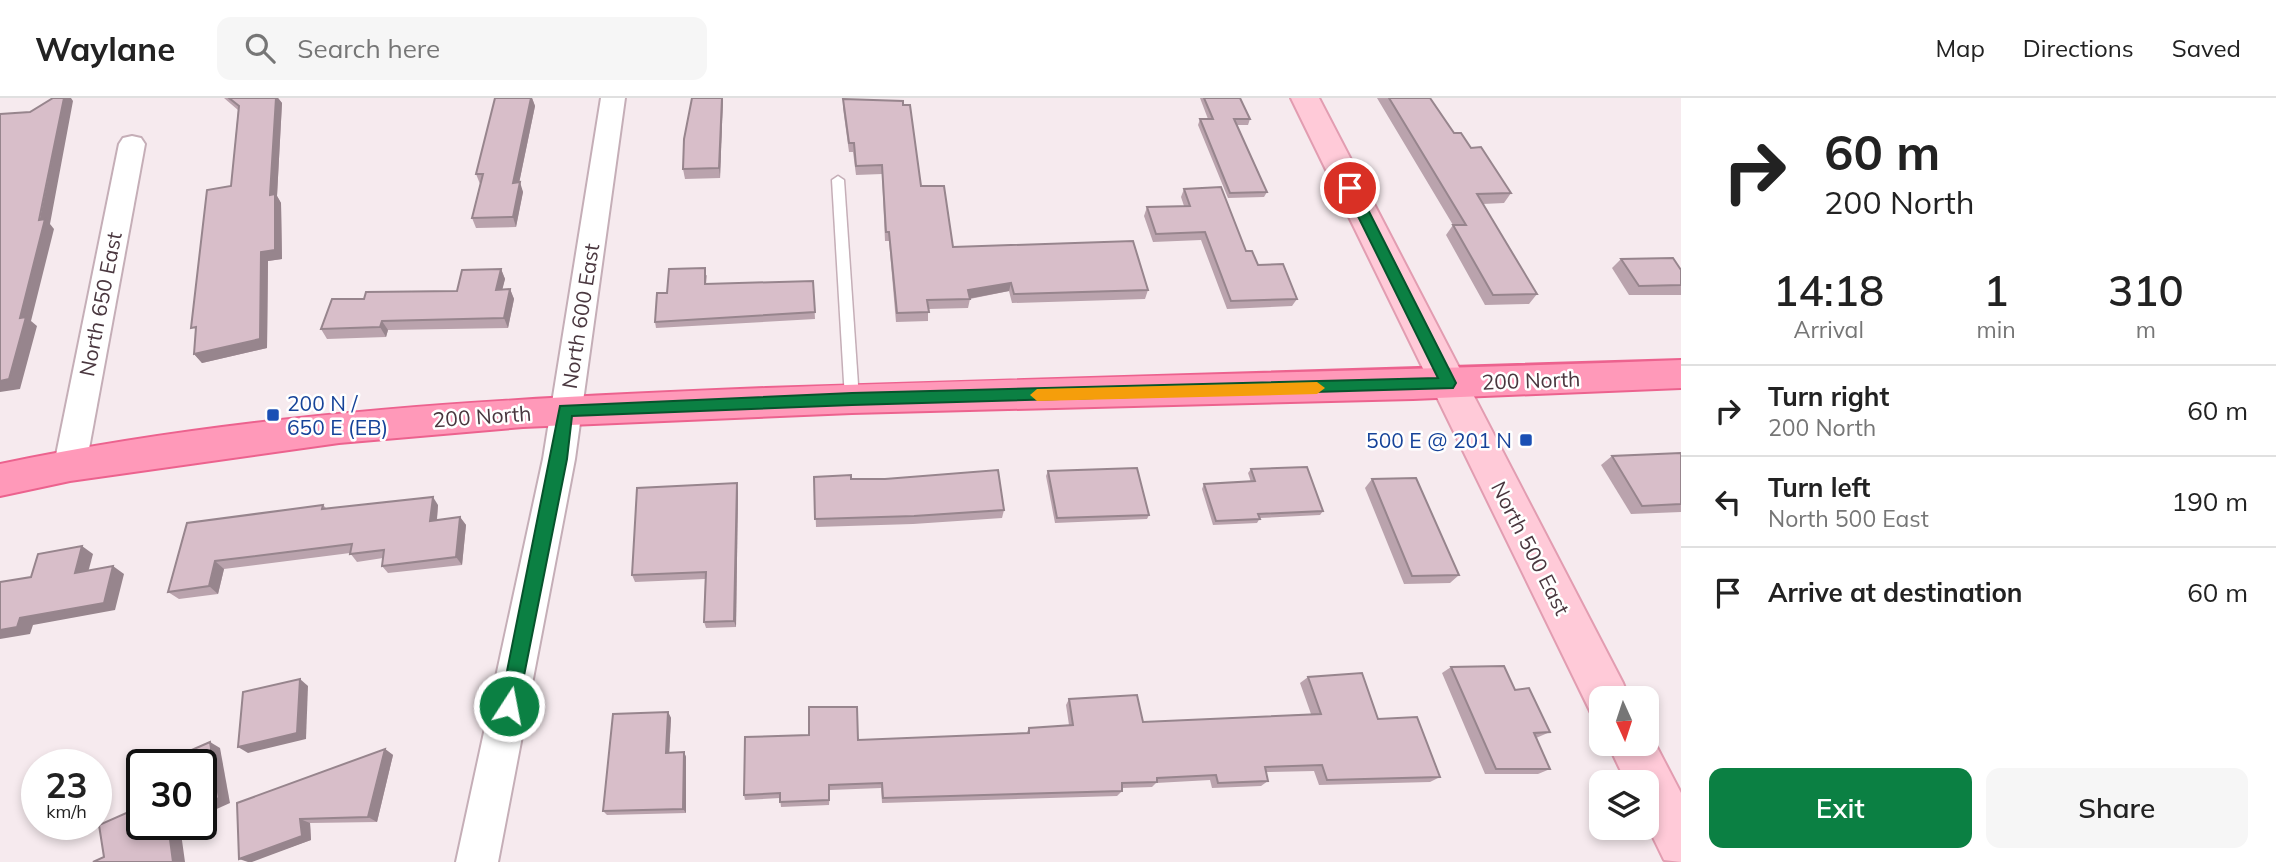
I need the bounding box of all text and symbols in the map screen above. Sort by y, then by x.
search box [217,17,707,80]
text: Waylane [35,28,175,69]
icon: search [241,29,279,67]
text: Search here [297,32,440,65]
text: Map [1935,33,1985,63]
text: Directions [2023,33,2134,63]
text: Saved [2172,33,2241,63]
text: 60 m [1824,121,1940,182]
icon: right [1709,126,1800,217]
pin [1320,158,1380,218]
icon: arrive [1331,169,1369,207]
text: 200 North [1824,182,1975,222]
street label: North 650 East [73,230,127,378]
street label: North 600 East [556,242,604,390]
text: 14:18 [1773,264,1884,317]
text: 1 [1983,264,2009,317]
text: 310 [2108,264,2184,317]
text: Arrival [1794,315,1864,344]
text: min [1976,315,2016,344]
text: m [2136,315,2156,344]
street label: 200 North [1481,365,1581,395]
text: Turn right [1768,380,1889,413]
place label: 200 N / 650 E (EB) [287,390,388,440]
icon: right [1709,392,1747,430]
text: 60 m [2187,394,2248,427]
street label: 200 North [432,400,532,432]
marker: 200 N / 650 E (EB) [265,407,281,423]
text: 200 North [1768,413,1876,442]
place label: 500 E @ 201 N [1366,427,1512,453]
marker: 500 E @ 201 N [1518,432,1534,448]
text: Turn left [1768,471,1870,504]
street label: North 500 East [1486,477,1576,619]
icon: left [1709,483,1747,521]
text: 190 m [2172,485,2248,518]
text: North 500 East [1768,504,1929,533]
icon: arrive [1709,574,1747,612]
text: Arrive at destination [1768,576,2023,609]
text: 60 m [2187,576,2248,609]
position arrow [472,669,546,743]
north arrow [1589,686,1659,756]
map controls [1589,686,1659,840]
speed limit sign: 30 [126,749,217,840]
text: 23 [45,763,88,807]
button: Exit [1709,768,1972,848]
button: Share [1986,768,2248,848]
button: layers [1589,770,1659,840]
text: km/h [46,800,87,823]

